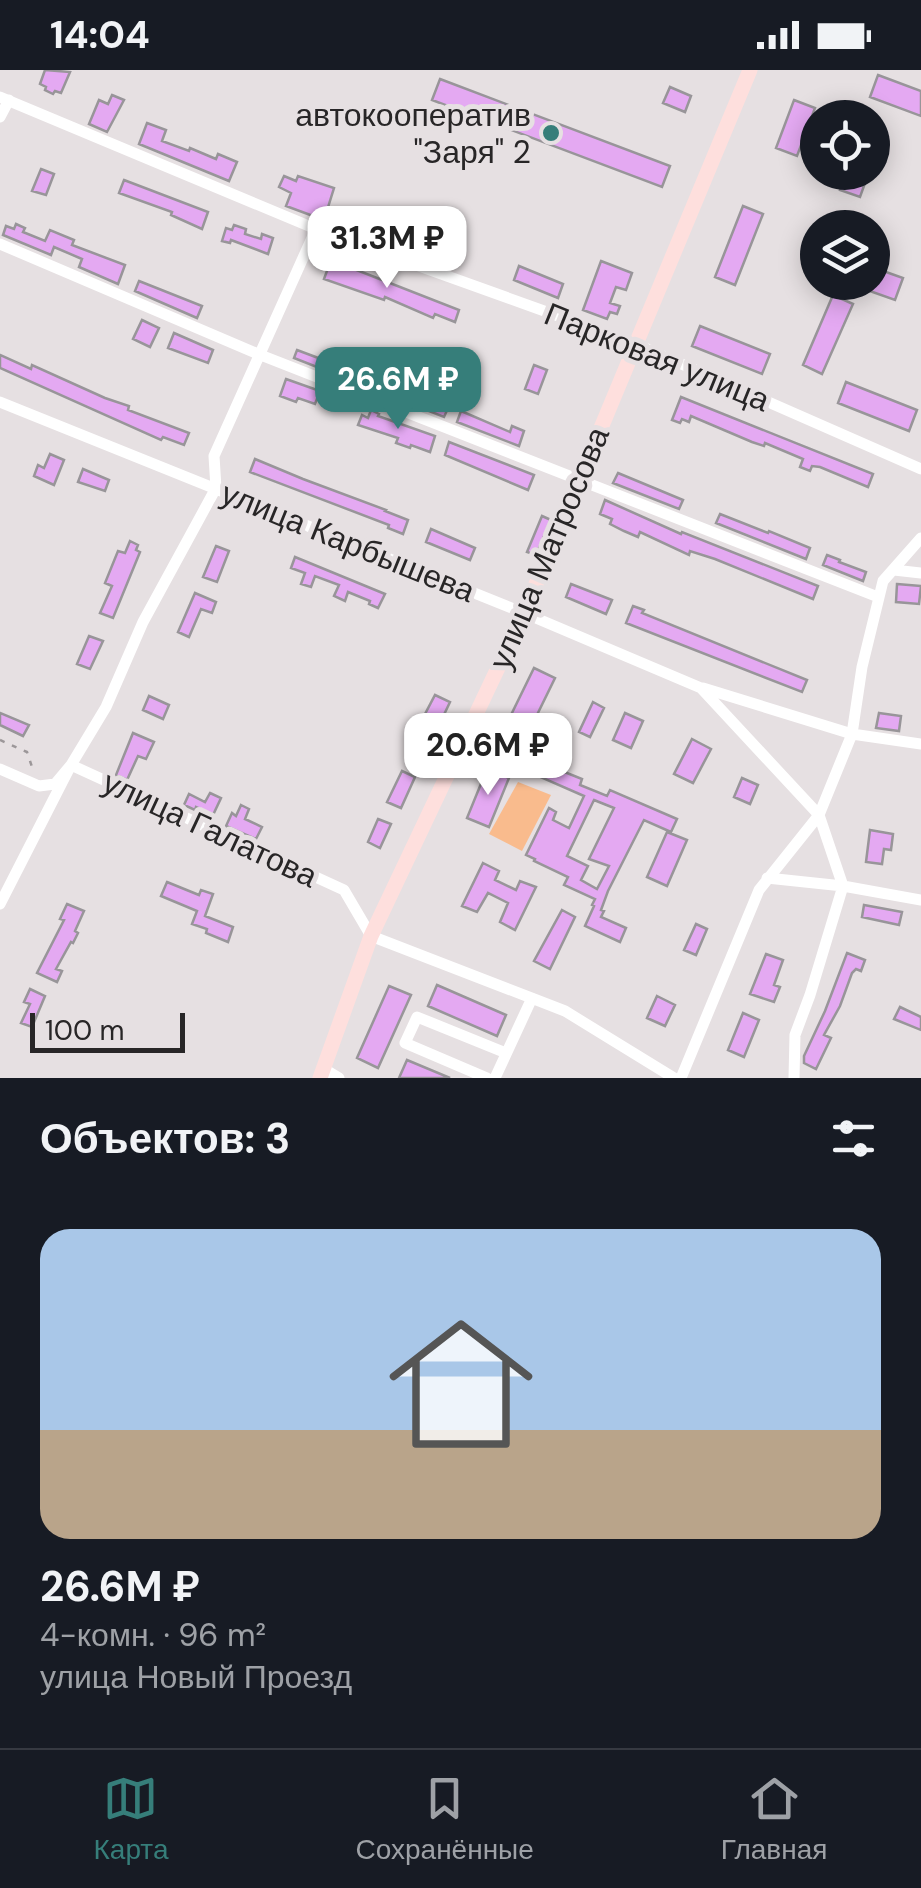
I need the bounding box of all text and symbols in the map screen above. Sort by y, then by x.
text: 14:04 [50,10,150,60]
place label: автокооператив "Заря" 2 [295,94,531,173]
map controls [800,100,890,300]
button: locate [800,100,890,190]
marker: автокооператив "Заря" 2 [540,122,562,144]
pin: 31.3M ₽ [295,206,479,291]
button: layers [800,210,890,300]
text: 31.3M ₽ [330,217,444,259]
street label: Парковая улица [538,293,776,421]
pin: 26.6M ₽ [306,347,490,432]
text: 26.6M ₽ [337,358,459,400]
street label: улица Матросова [479,420,619,676]
street label: улица Карбышева [215,472,481,612]
pin: 20.6M ₽ [396,713,580,798]
text: 20.6M ₽ [426,724,550,766]
street label: улица Галатова [96,761,324,897]
scale bar [30,1008,185,1053]
text: 100 m [45,1012,124,1049]
text: Объектов: 3 [40,1111,290,1166]
icon: filters [826,1111,881,1166]
icon: home [371,1294,551,1474]
text: 26.6M ₽ [40,1559,200,1614]
text: 4-комн. · 96 m² [40,1614,266,1656]
text: улица Новый Проезд [40,1656,352,1698]
tab: Карта [94,1771,168,1868]
tab: Сохранённые [356,1771,534,1868]
tab: Главная [721,1771,827,1868]

